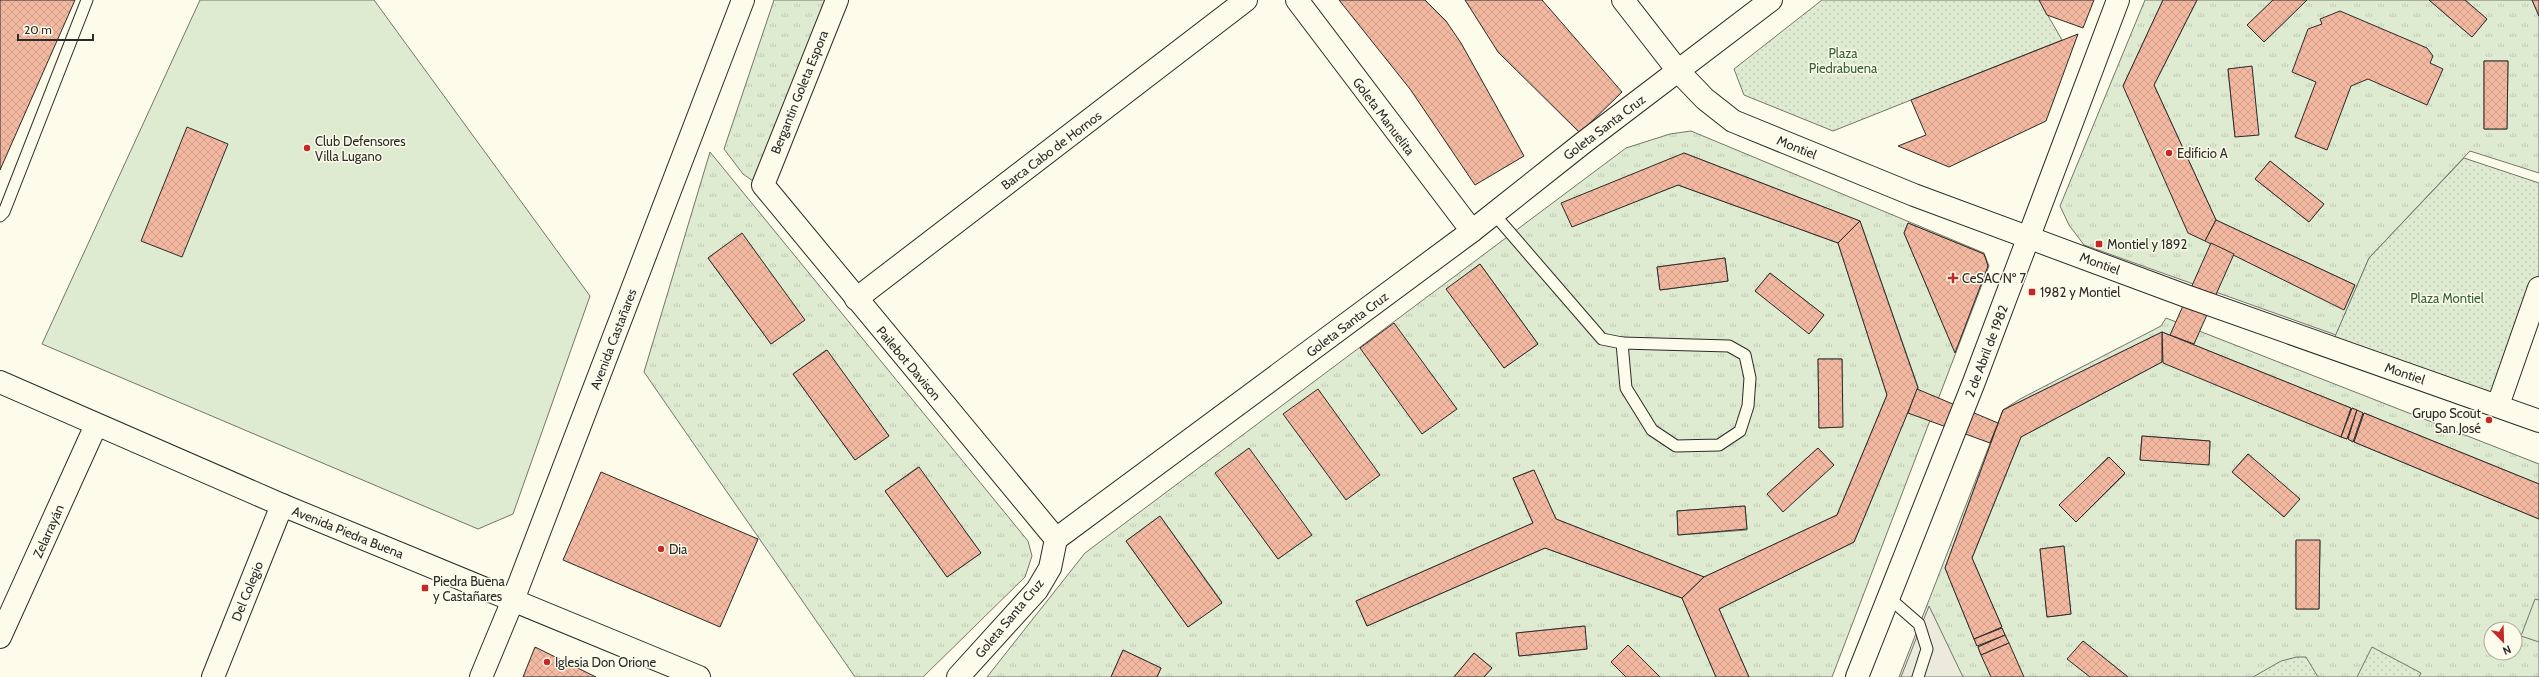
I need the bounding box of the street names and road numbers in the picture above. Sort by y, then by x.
street label: Bergantin Goleta Espora [767,27,831,156]
street label: Goleta Manuelita [1350,74,1419,159]
street label: Goleta Santa Cruz [1560,91,1648,163]
street label: Barca Cabo de Hornos [998,107,1105,193]
street label: Montiel [1775,132,1819,162]
street label: Montiel [2078,248,2122,278]
street label: Avenida Castañares [586,286,640,392]
street label: Goleta Santa Cruz [1303,288,1391,360]
street label: 2 de Abril de 1982 [1961,302,2011,399]
street label: Pailebot Davison [873,323,945,403]
street label: Montiel [2383,359,2427,387]
street label: Zelarrayán [29,502,67,560]
street label: Avenida Piedra Buena [290,502,407,562]
street label: Del Colegio [228,559,266,623]
street label: Goleta Santa Cruz [971,575,1047,661]

